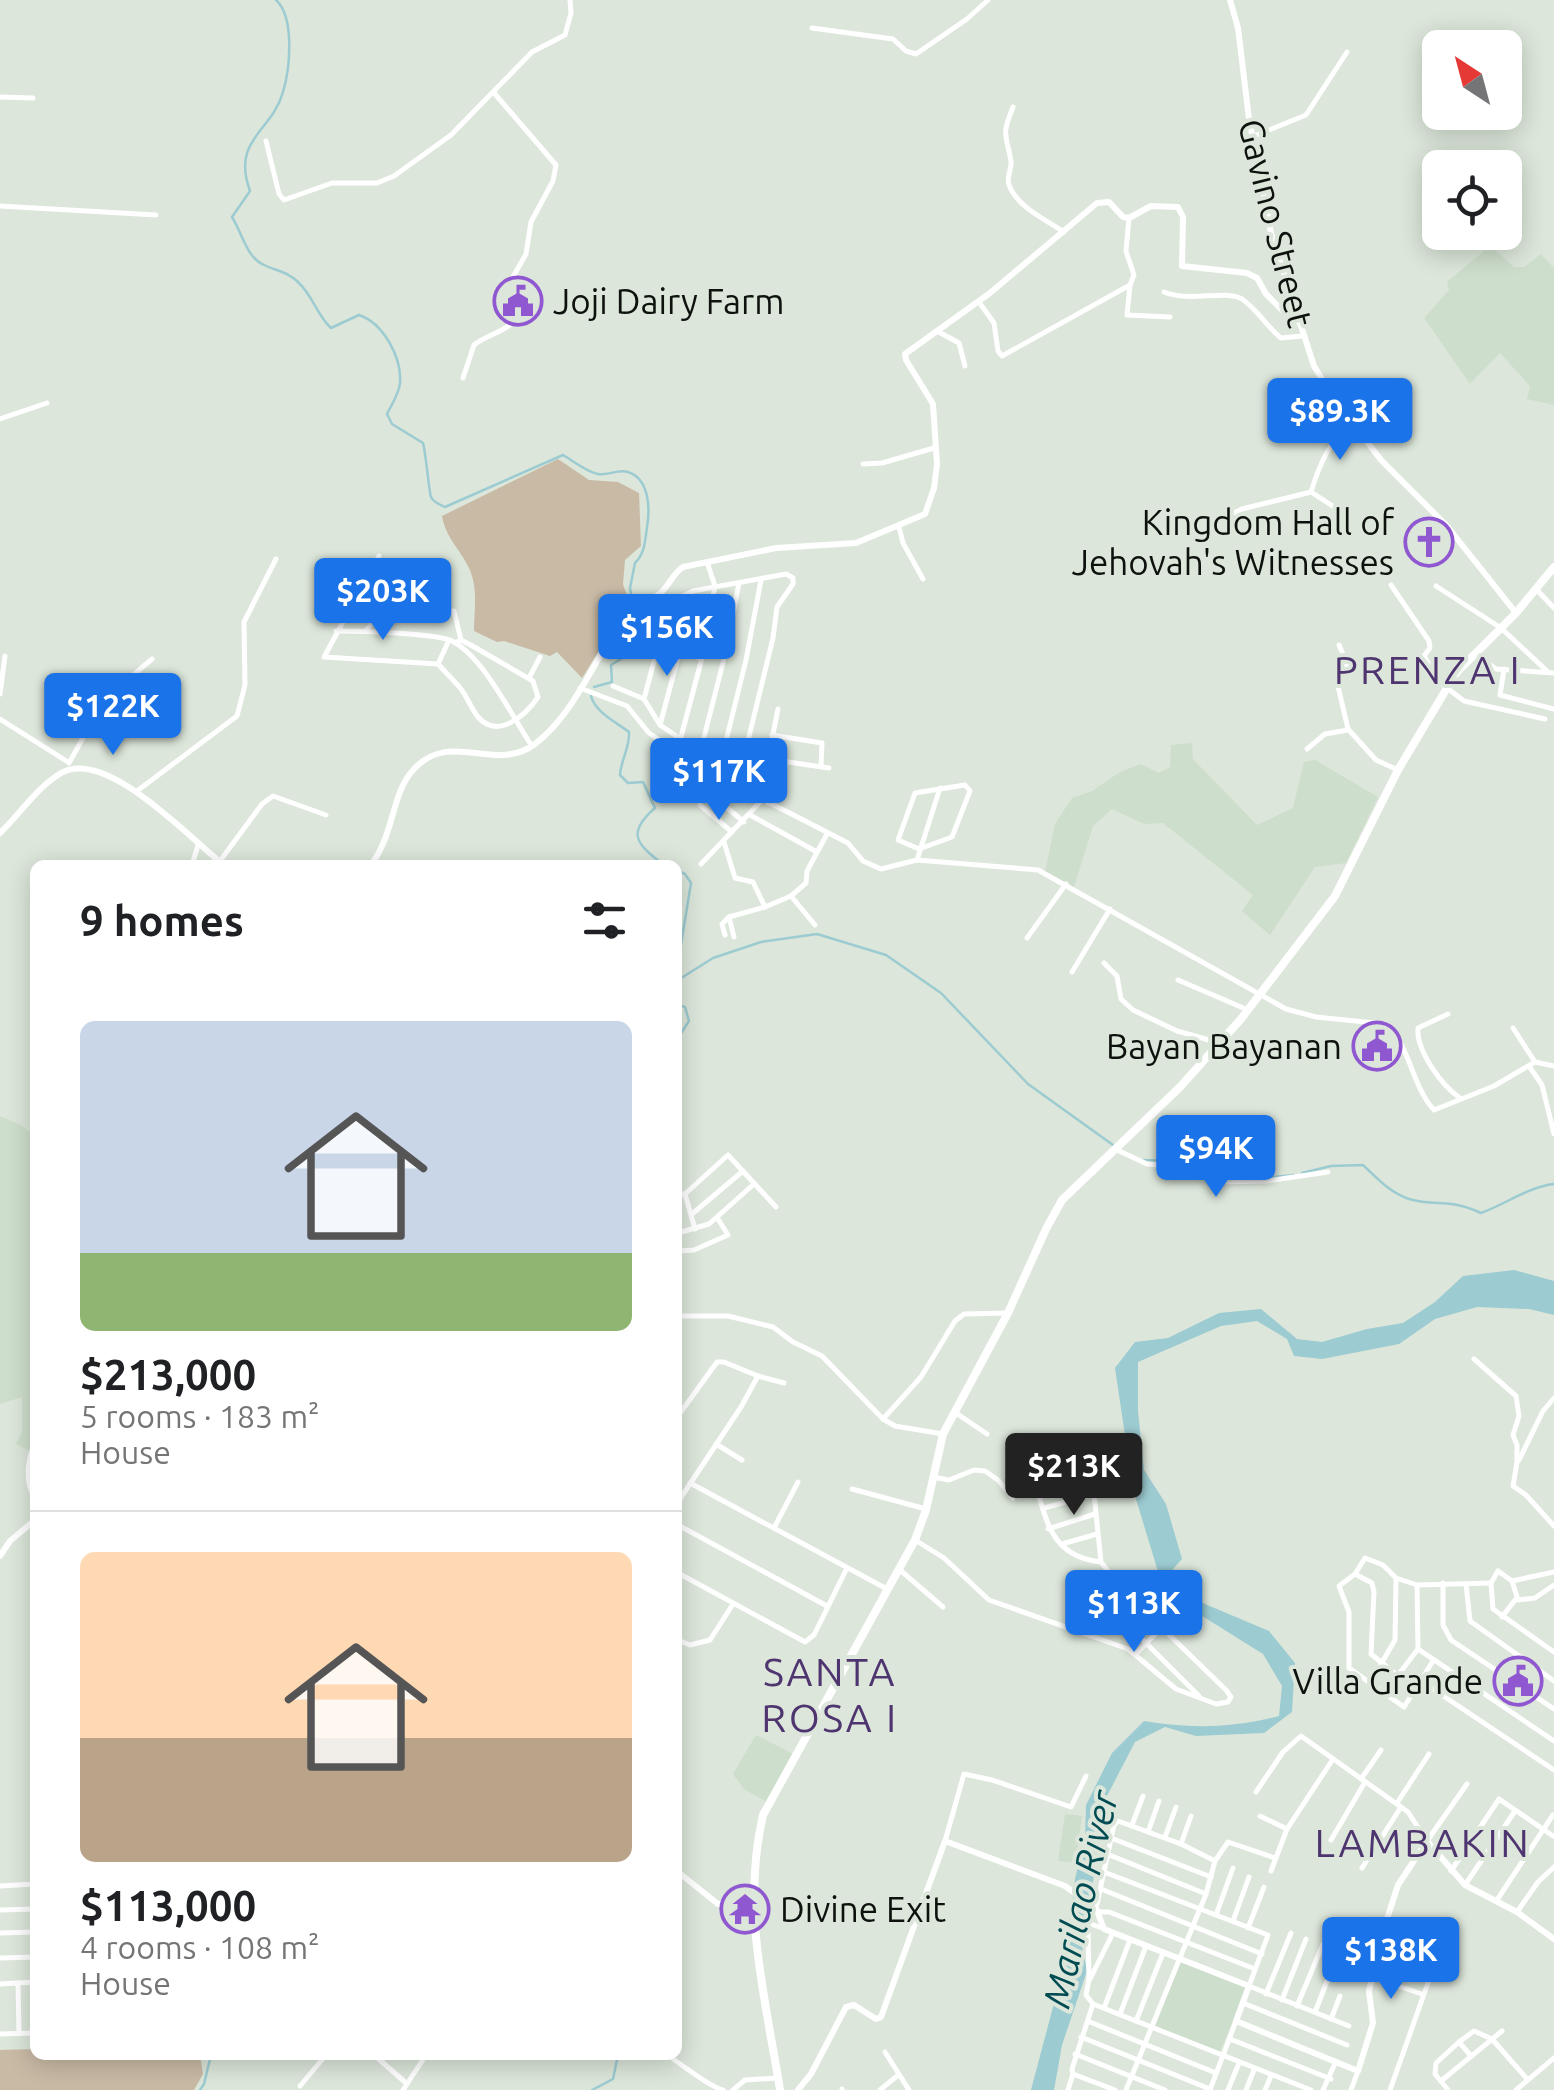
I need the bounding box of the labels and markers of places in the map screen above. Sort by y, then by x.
public building icon: Joji Dairy Farm [492,275,544,327]
place label: Joji Dairy Farm [553,281,784,321]
pin: $89.3K [1259,378,1421,463]
place label: Kingdom Hall of Jehovah's Witnesses [1072,502,1395,582]
church icon: Kingdom Hall of Jehovah's Witnesses [1403,516,1455,568]
pin: $203K [313,558,453,643]
pin: $156K [597,594,737,679]
pin: $122K [43,673,183,758]
pin: $117K [649,738,789,823]
public building icon: Bayan Bayanan [1351,1020,1403,1072]
place label: Bayan Bayanan [1106,1026,1342,1066]
pin: $94K [1157,1115,1275,1200]
pin: $213K [1004,1433,1144,1518]
pin: $113K [1064,1570,1204,1655]
public building icon: Villa Grande [1492,1655,1544,1707]
place label: Villa Grande [1293,1661,1483,1701]
temple icon: Divine Exit [719,1883,771,1935]
place label: Divine Exit [780,1889,946,1929]
pin: $138K [1321,1917,1461,2002]

